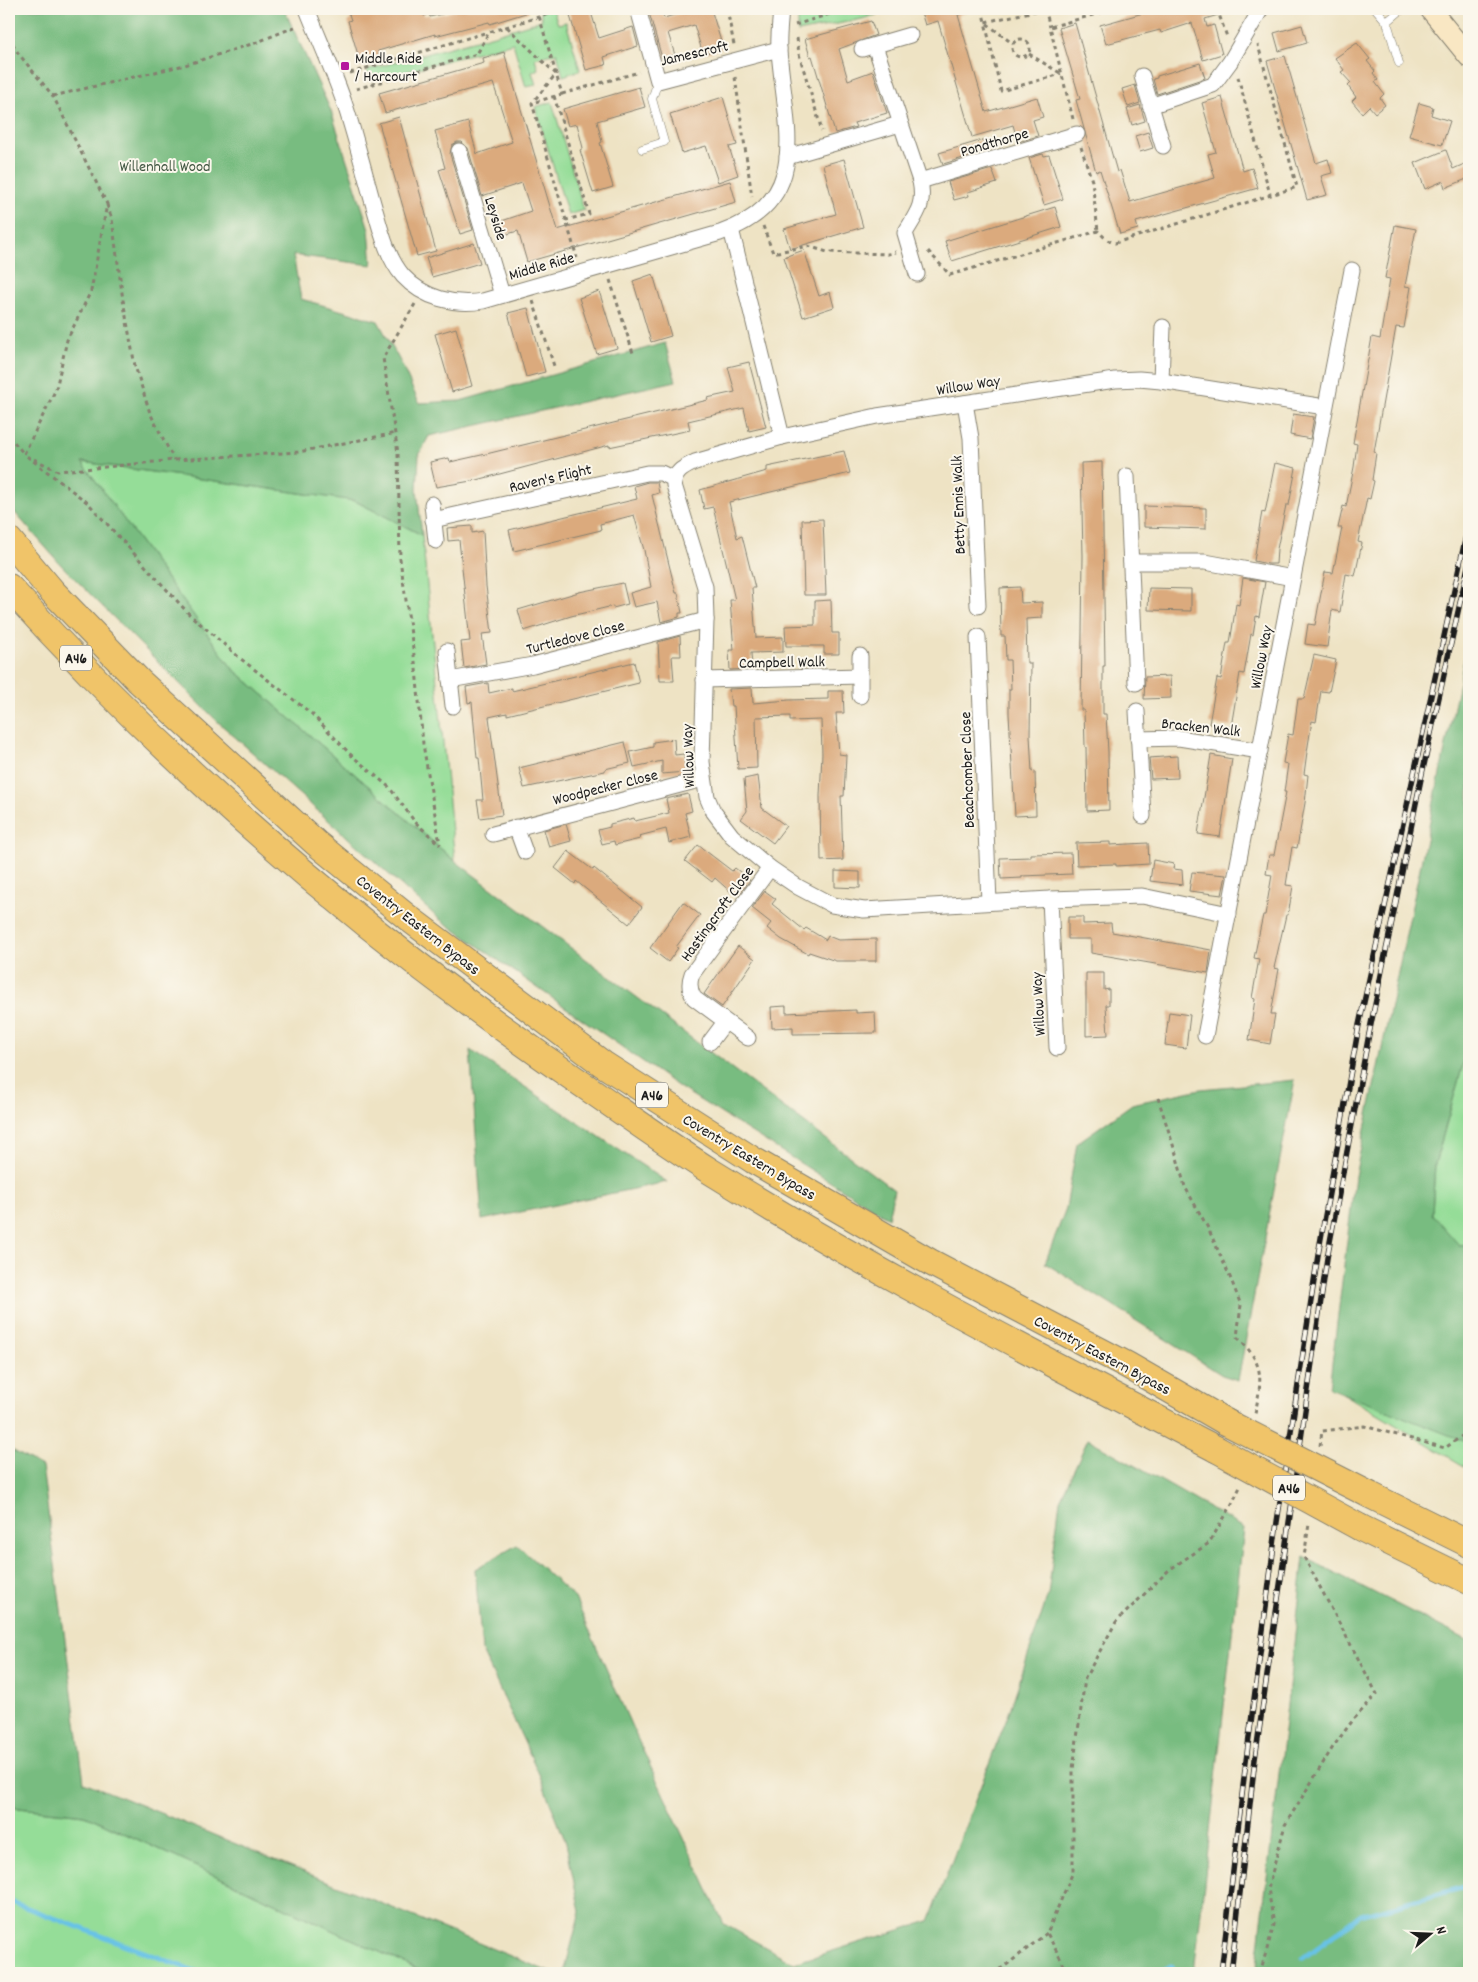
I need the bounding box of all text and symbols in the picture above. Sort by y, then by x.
street label: Jamescroft [658,35,731,73]
place label: Middle Ride / Harcourt [355,48,422,89]
marker: Middle Ride / Harcourt [339,60,351,72]
street label: Pondthorpe [958,123,1031,164]
park label: Willenhall Wood [119,156,211,179]
street label: Leyside [477,194,512,243]
street label: Middle Ride [506,247,577,288]
street label: Willow Way [935,370,1002,403]
street label: Betty Ennis Walk [946,455,973,555]
street label: Raven's Flight [507,459,594,500]
street label: Turtledove Close [524,615,627,662]
street label: Willow Way [1245,623,1280,691]
road number: A46 [60,646,92,670]
street label: Campbell Walk [739,651,825,676]
street label: Beachcomber Close [955,711,982,829]
street label: Bracken Walk [1160,713,1241,744]
street label: Willow Way [677,723,702,788]
street label: Woodpecker Close [551,764,661,813]
street label: Hastingcroft Close [676,862,761,967]
street label: Coventry Eastern Bypass [351,870,485,982]
street label: Willow Way [1026,971,1053,1036]
road number: A46 [636,1082,668,1108]
street label: Coventry Eastern Bypass [678,1109,820,1207]
street label: Coventry Eastern Bypass [1029,1310,1175,1402]
road number: A46 [1273,1476,1305,1500]
north arrow [1406,1910,1456,1960]
text: N [1430,1924,1451,1937]

